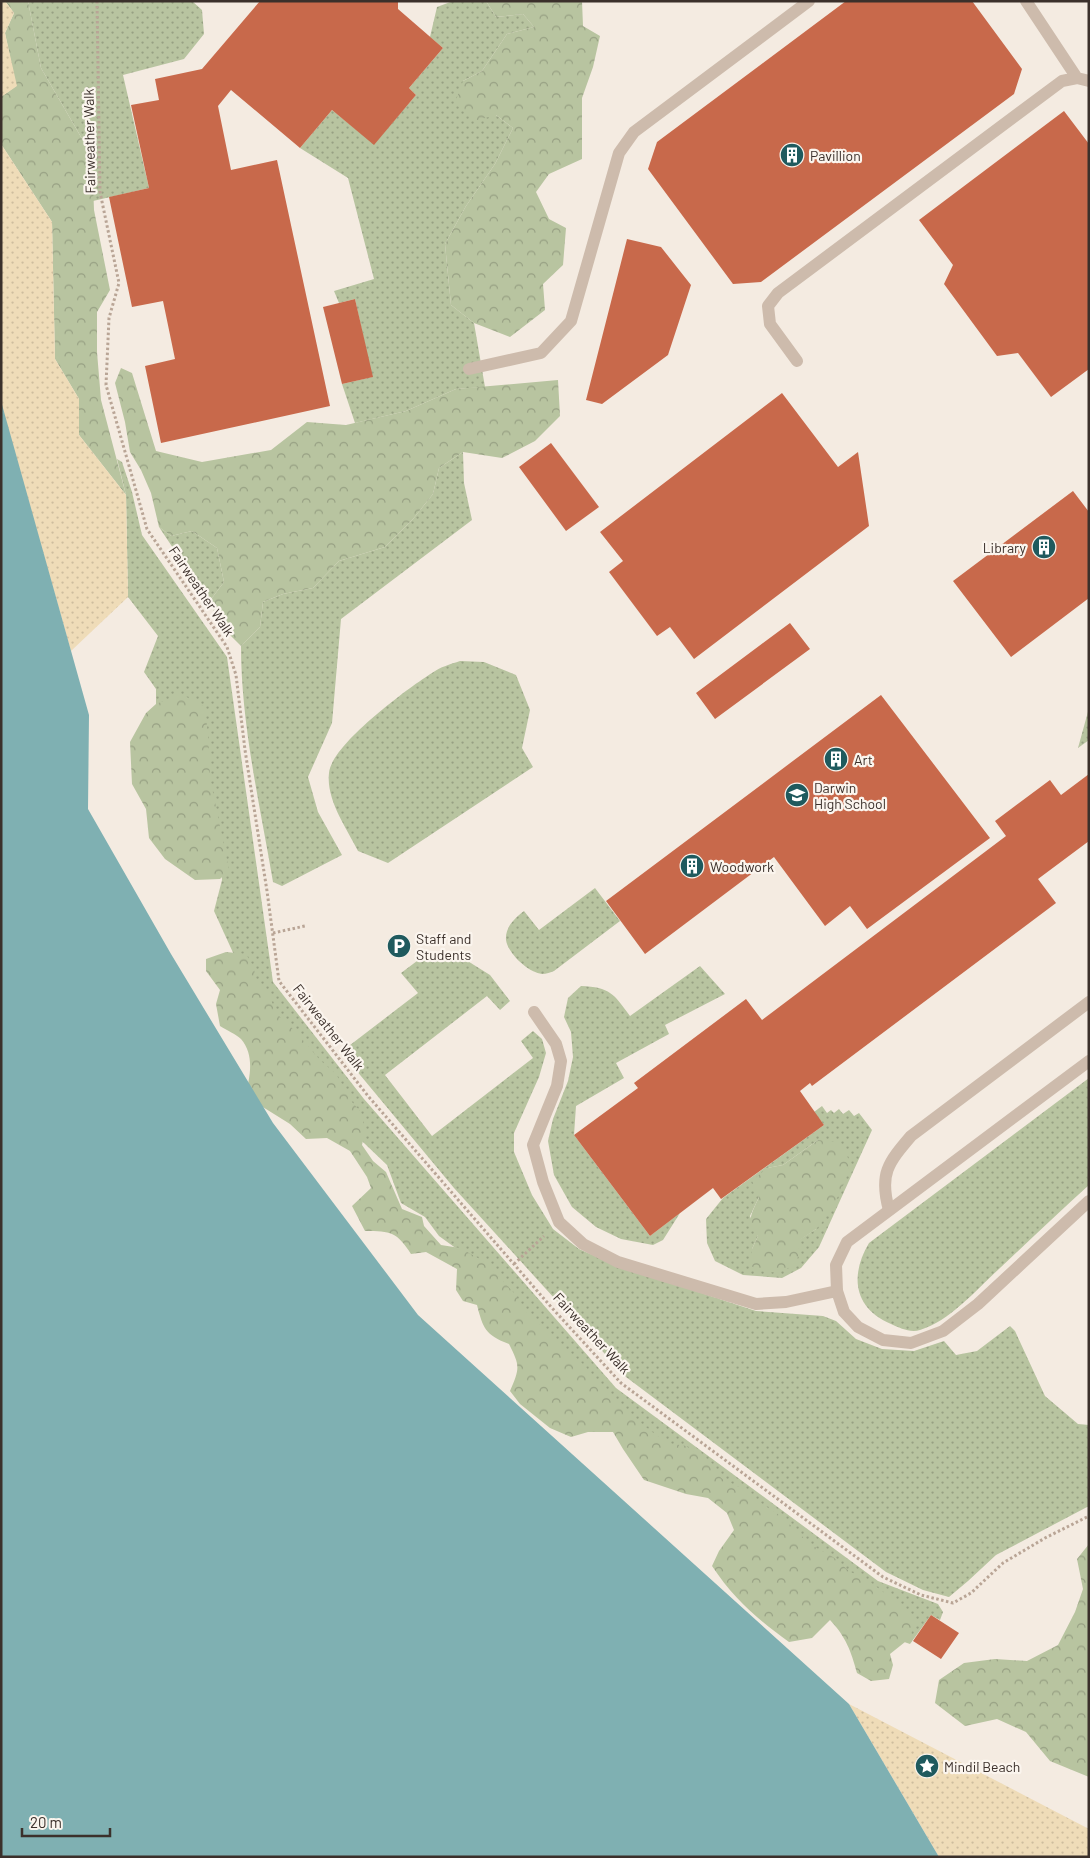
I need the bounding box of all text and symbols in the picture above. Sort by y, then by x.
street label: Fairweather Walk [80,88,98,194]
building icon: Pavillion [779,142,805,168]
place label: Pavillion [810,147,861,164]
building icon: Library [1031,534,1057,560]
place label: Library [983,539,1027,556]
street label: Fairweather Walk [166,543,238,639]
building icon: Art [823,746,849,772]
place label: Art [854,751,873,768]
place label: Darwin High School [814,779,886,812]
school or university icon: Darwin High School [784,782,810,808]
building icon: Woodwork [679,853,705,879]
place label: Woodwork [710,858,774,875]
place label: Staff and Students [416,930,472,963]
parking icon: Staff and Students [386,933,412,959]
street label: Fairweather Walk [290,980,368,1074]
street label: Fairweather Walk [550,1289,634,1377]
place icon: Mindil Beach [914,1753,940,1779]
place label: Mindil Beach [944,1758,1020,1775]
scale bar [22,1806,110,1838]
text: 20 m [30,1813,62,1831]

